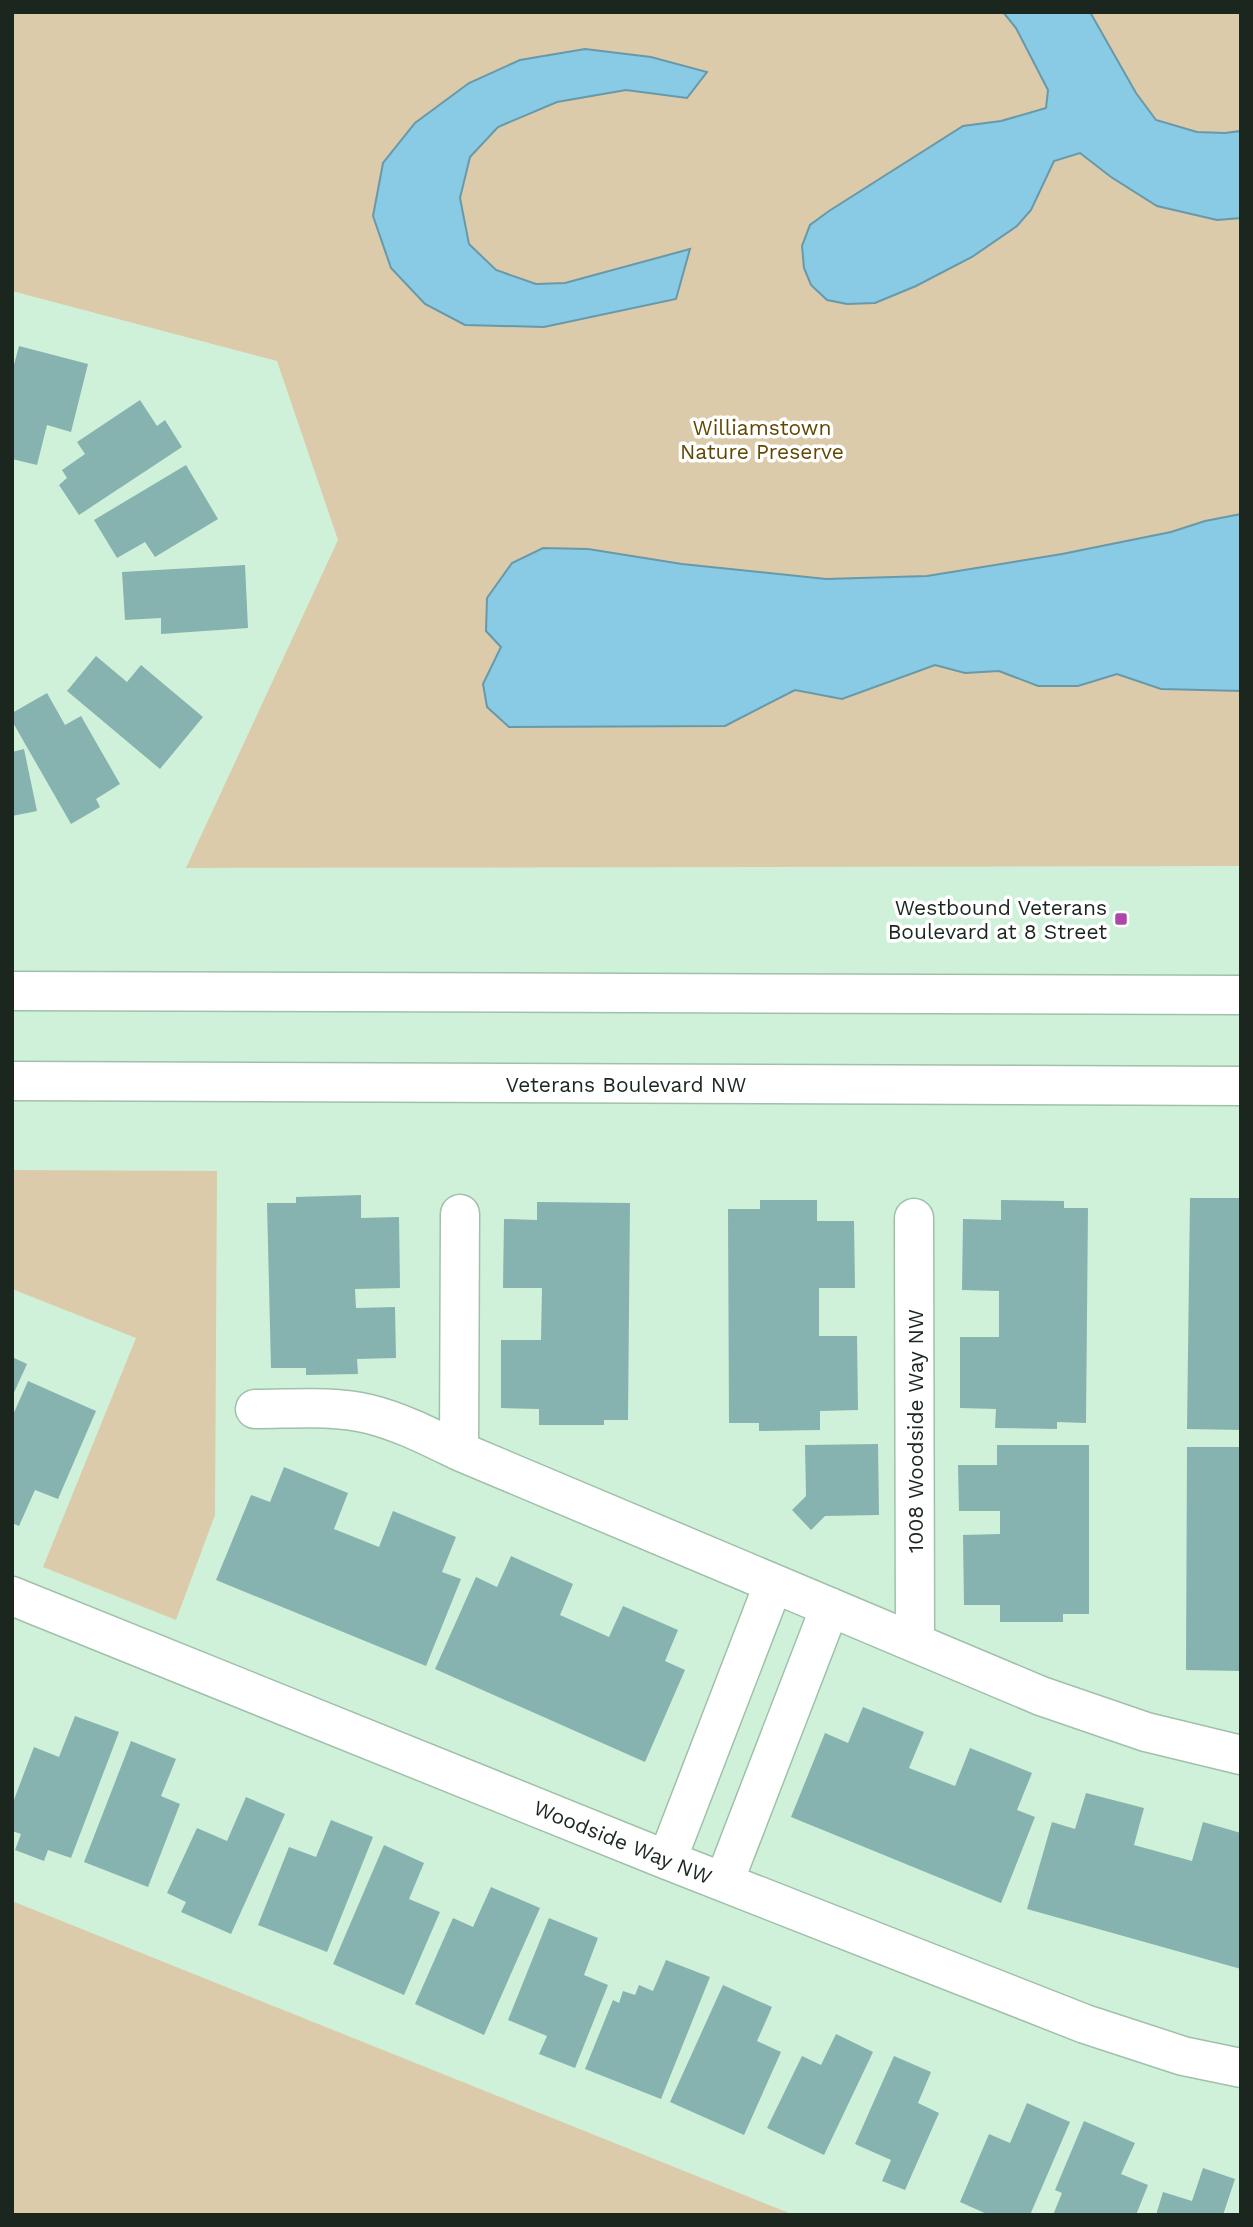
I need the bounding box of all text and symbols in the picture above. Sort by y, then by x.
park label: Williamstown Nature Preserve [680,415,844,464]
place label: Westbound Veterans Boulevard at 8 Street [888,895,1107,944]
marker: Westbound Veterans Boulevard at 8 Street [1113,911,1129,927]
street label: Veterans Boulevard NW [506,1072,746,1097]
street label: 1008 Woodside Way NW [903,1309,928,1553]
street label: Woodside Way NW [530,1795,716,1889]

